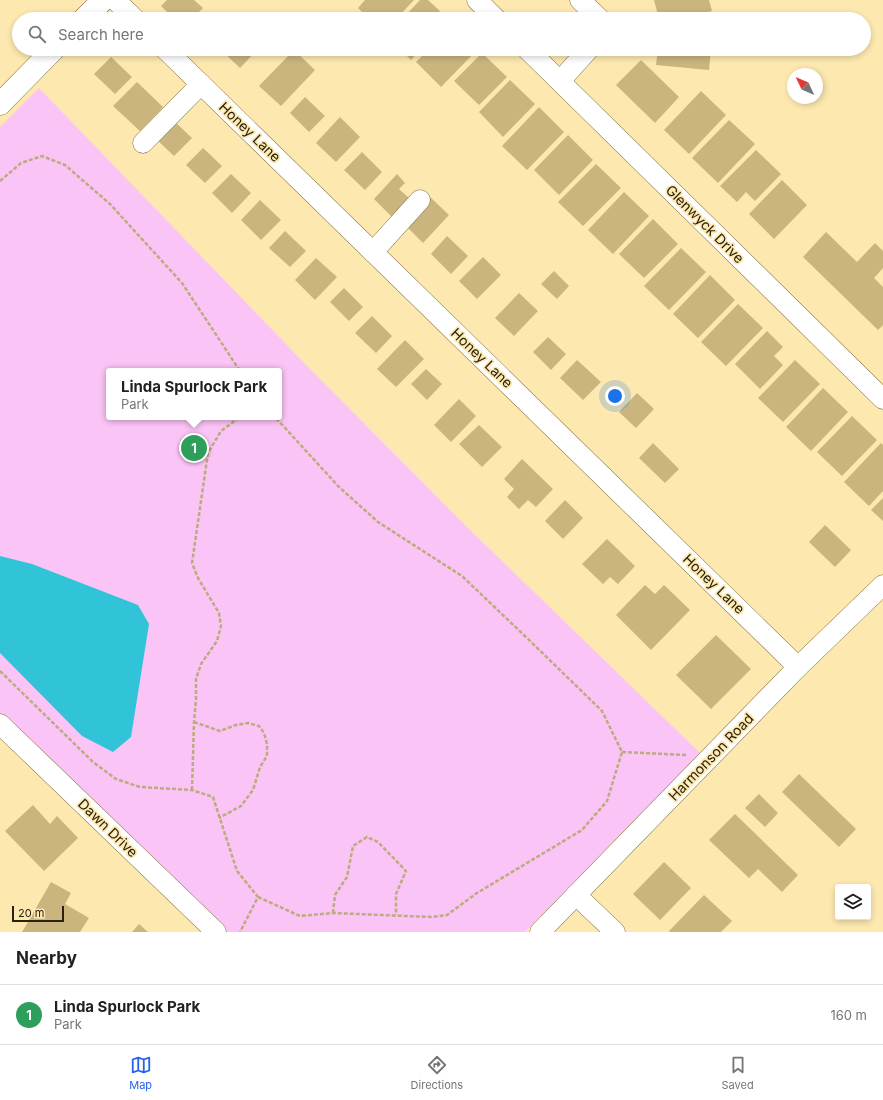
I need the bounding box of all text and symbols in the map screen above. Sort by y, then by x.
search box [12,12,871,56]
icon: search [26,23,48,45]
text: Search here [58,25,144,44]
north arrow [787,68,823,104]
street label: Honey Lane [216,98,285,165]
street label: Glenwyck Drive [663,181,748,266]
street label: Honey Lane [448,324,517,391]
popup [106,368,282,420]
text: Linda Spurlock Park [121,377,267,396]
your location [605,386,625,406]
text: Park [121,396,149,412]
pin: 1 [181,433,207,463]
street label: Honey Lane [680,550,749,617]
street label: Harmonson Road [665,710,757,804]
street label: Dawn Drive [75,795,142,860]
map controls [835,884,871,920]
button: layers [835,884,871,920]
scale bar [12,904,64,923]
text: 20 m [18,906,44,920]
text: Nearby [16,948,77,968]
text: Linda Spurlock Park [54,997,200,1016]
text: 1 [26,1007,32,1023]
text: 160 m [830,1007,867,1023]
text: Park [54,1016,82,1032]
tab: Map [129,1054,152,1092]
tab: Directions [411,1054,463,1092]
tab: Saved [722,1054,754,1092]

